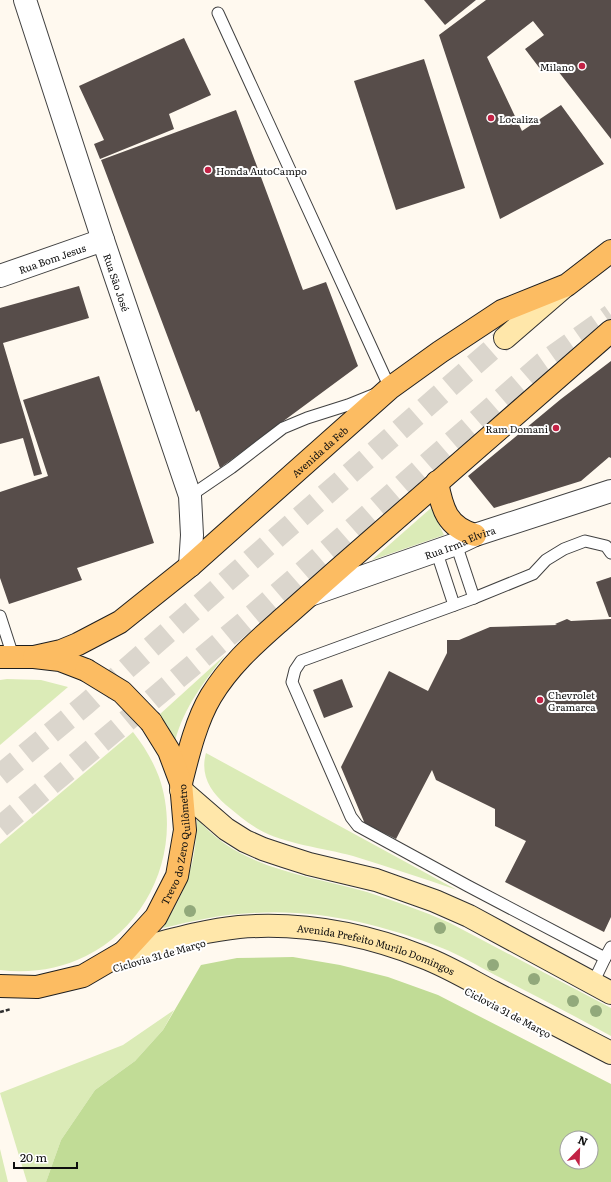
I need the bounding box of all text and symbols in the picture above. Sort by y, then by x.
place label: Milano [540,59,574,74]
marker: Milano [577,61,587,71]
place label: Localiza [499,111,539,126]
marker: Localiza [486,113,496,123]
place label: Honda AutoCampo [216,163,307,178]
marker: Honda AutoCampo [203,165,213,175]
street label: Rua Bom Jesus [16,239,88,277]
street label: Rua São José [101,251,134,313]
place label: Ram Domani [486,421,549,436]
street label: Avenida da Feb [288,422,351,480]
marker: Ram Domani [551,423,561,433]
street label: Rua Irma Elvira [422,521,498,562]
place label: Chevrolet Gramarca [548,687,596,714]
marker: Chevrolet Gramarca [535,695,545,705]
street label: Trevo do Zero Quilômetro [156,783,193,907]
street label: Avenida Prefeito Murilo Domingos [296,920,458,978]
street label: Ciclovia 31 de Março [111,935,207,975]
street label: Ciclovia 31 de Março [462,983,554,1041]
north arrow [559,1130,599,1170]
text: N [576,1131,591,1149]
scale bar [14,1144,77,1170]
text: 20 m [20,1148,47,1166]

